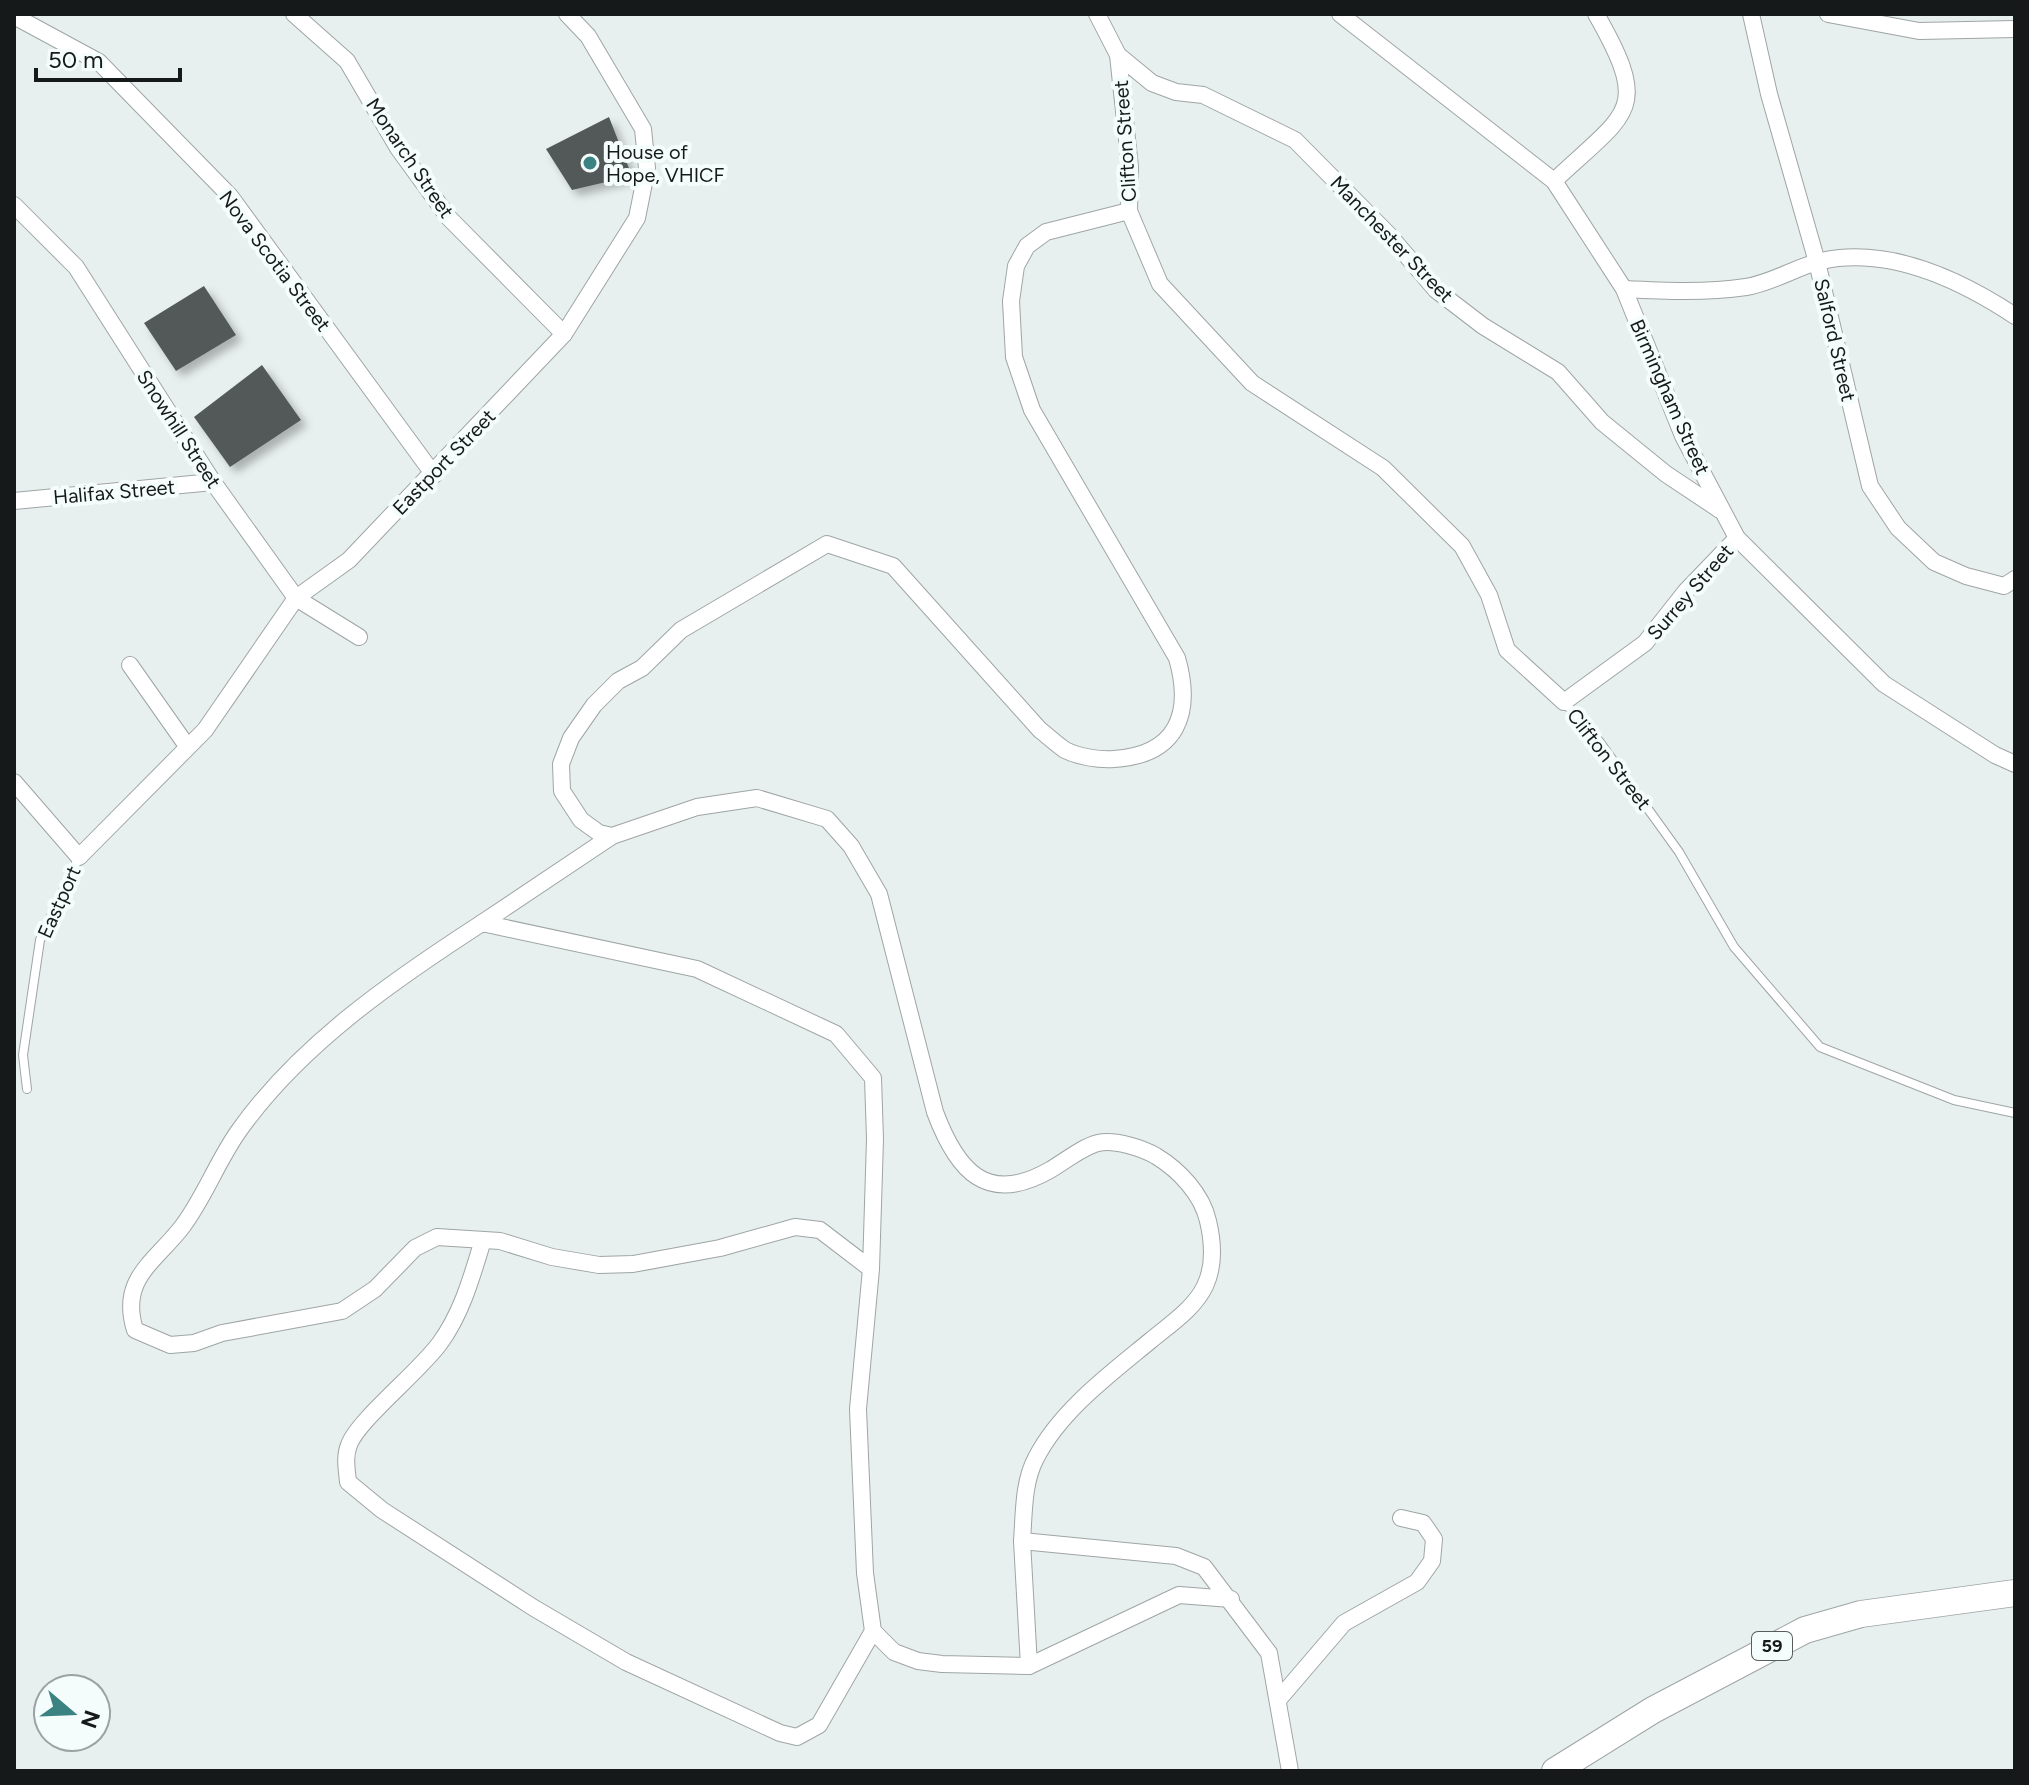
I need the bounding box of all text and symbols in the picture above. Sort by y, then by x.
scale bar [36,32,180,82]
text: 50 m [48,45,104,74]
street label: Clifton Street [1109,79,1141,203]
street label: Monarch Street [361,93,459,223]
place label: House of Hope, VHICF [606,140,725,187]
marker: House of Hope, VHICF [581,154,599,172]
street label: Manchester Street [1325,171,1459,307]
street label: Nova Scotia Street [214,186,336,336]
street label: Salford Street [1809,276,1861,404]
street label: Birmingham Street [1625,316,1715,478]
street label: Snowhill Street [132,365,226,493]
street label: Eastport Street [388,404,500,520]
street label: Halifax Street [52,475,176,509]
street label: Surrey Street [1642,539,1738,645]
street label: Clifton Street [1562,704,1656,814]
street label: Eastport [32,862,86,942]
road number: 59 [1752,1632,1792,1660]
north arrow [32,1673,112,1753]
text: N [75,1707,106,1732]

